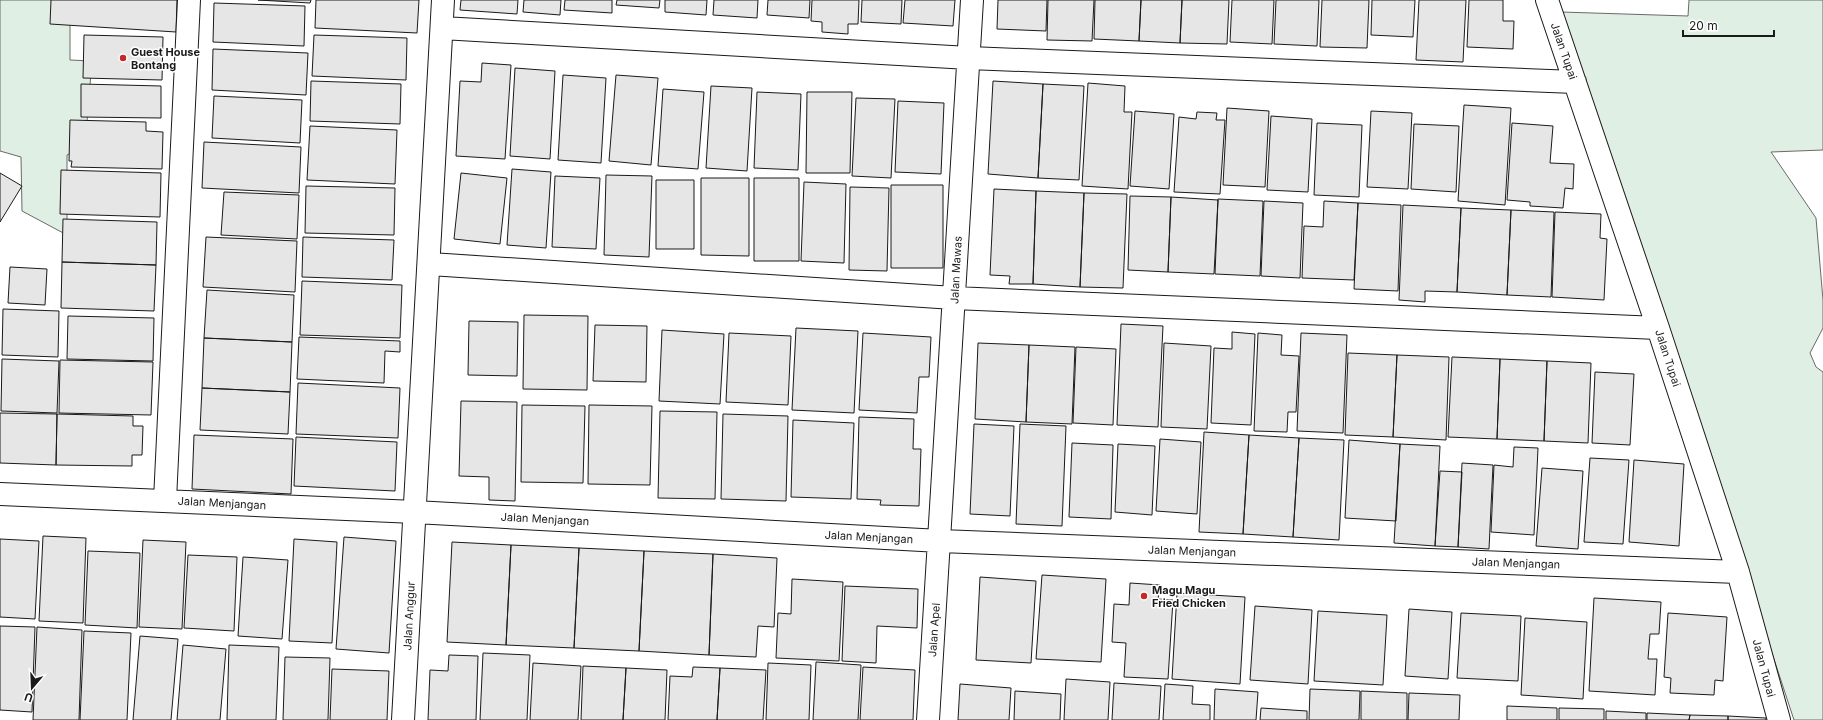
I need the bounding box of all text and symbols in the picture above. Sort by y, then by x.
scale bar [1683,12,1774,38]
text: 20 m [1689,18,1718,33]
street label: Jalan Tupai [1548,21,1580,81]
place label: Guest House Bontang [131,45,200,72]
marker: Guest House Bontang [118,53,128,63]
street label: Jalan Mawas [947,235,965,304]
street label: Jalan Tupai [1652,328,1684,388]
street label: Jalan Menjangan [177,494,267,512]
street label: Jalan Menjangan [500,510,590,528]
street label: Jalan Menjangan [824,528,914,546]
street label: Jalan Menjangan [1148,542,1236,560]
street label: Jalan Menjangan [1472,554,1560,572]
street label: Jalan Anggur [400,581,418,651]
place label: Magu Magu Fried Chicken [1152,583,1226,610]
marker: Magu Magu Fried Chicken [1139,591,1149,601]
street label: Jalan Apel [925,602,943,658]
street label: Jalan Tupai [1750,638,1778,698]
north arrow [12,668,52,708]
text: U [23,690,35,705]

